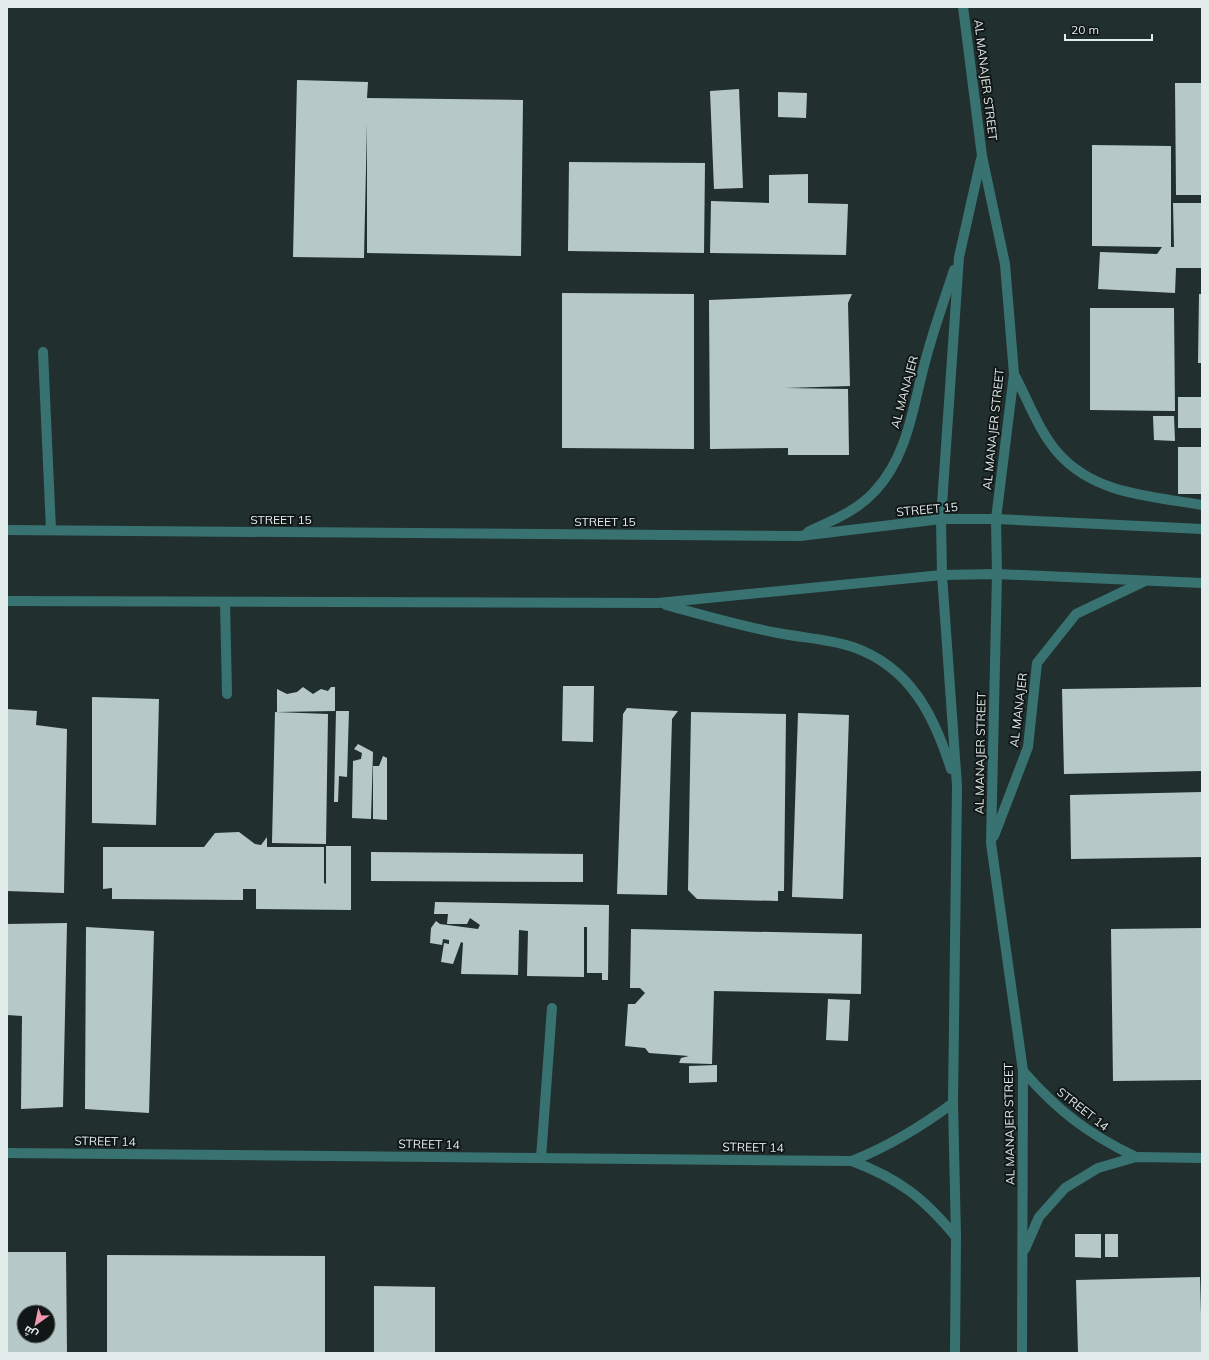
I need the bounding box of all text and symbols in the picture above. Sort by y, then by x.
scale bar [1065,16,1152,42]
street label: AL MANAJER STREET [971,18,1001,142]
text: 20 m [1071,22,1099,37]
street label: AL MANAJER [887,354,921,430]
street label: AL MANAJER STREET [979,367,1007,491]
street label: STREET 15 [896,499,958,519]
street label: STREET 15 [250,512,312,527]
street label: STREET 15 [574,514,636,529]
street label: AL MANAJER [1006,672,1030,748]
street label: AL MANAJER STREET [971,691,989,814]
street label: AL MANAJER STREET [1000,1062,1018,1185]
street label: STREET 14 [1054,1084,1112,1134]
street label: STREET 14 [74,1133,136,1149]
street label: STREET 14 [398,1136,460,1152]
street label: STREET 14 [722,1139,784,1155]
north arrow [16,1304,56,1344]
text: ش [21,1323,40,1342]

